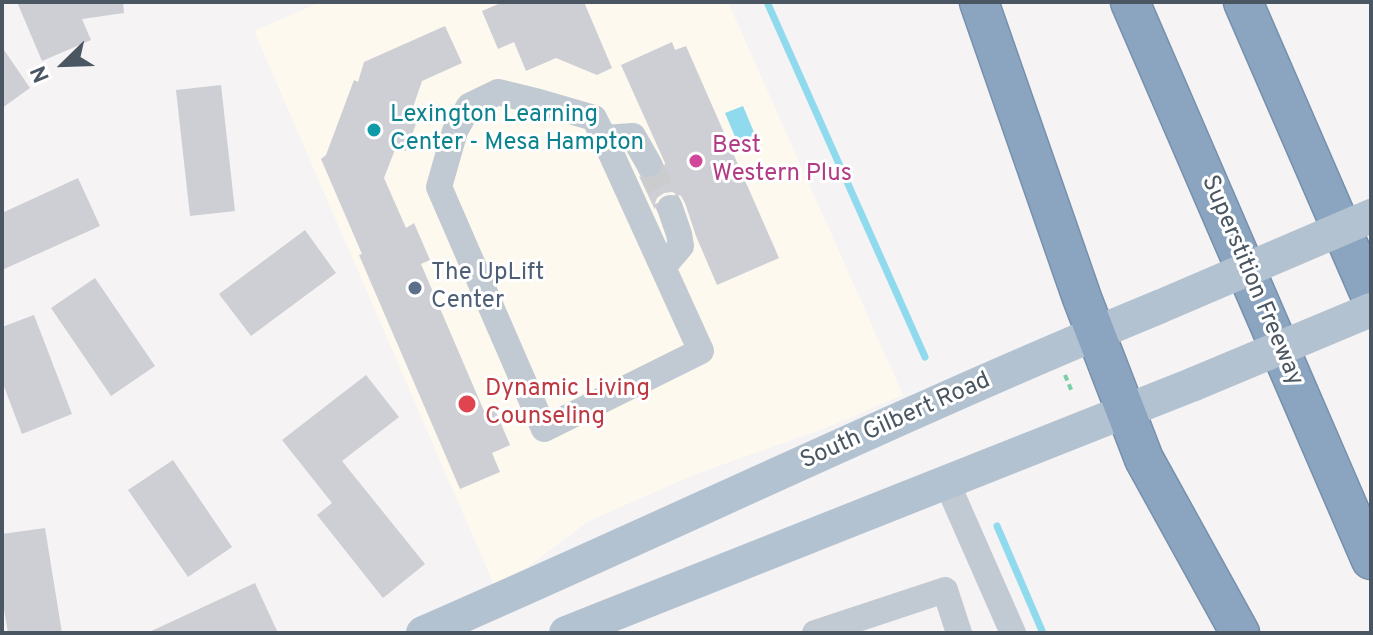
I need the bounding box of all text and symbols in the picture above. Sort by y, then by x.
north arrow [24,24,104,104]
text: N [26,61,57,86]
place label: Lexington Learning Center - Mesa Hampton [390,102,644,158]
marker: Lexington Learning Center - Mesa Hampton [365,121,383,139]
place label: Best Western Plus [712,133,852,189]
marker: Best Western Plus [687,152,705,170]
street label: Superstition Freeway [1194,171,1308,391]
place label: The UpLift Center [431,260,544,316]
marker: The UpLift Center [406,279,424,297]
street label: South Gilbert Road [797,367,995,477]
place label: Dynamic Living Counseling [485,376,650,432]
marker: Dynamic Living Counseling [456,393,478,415]

